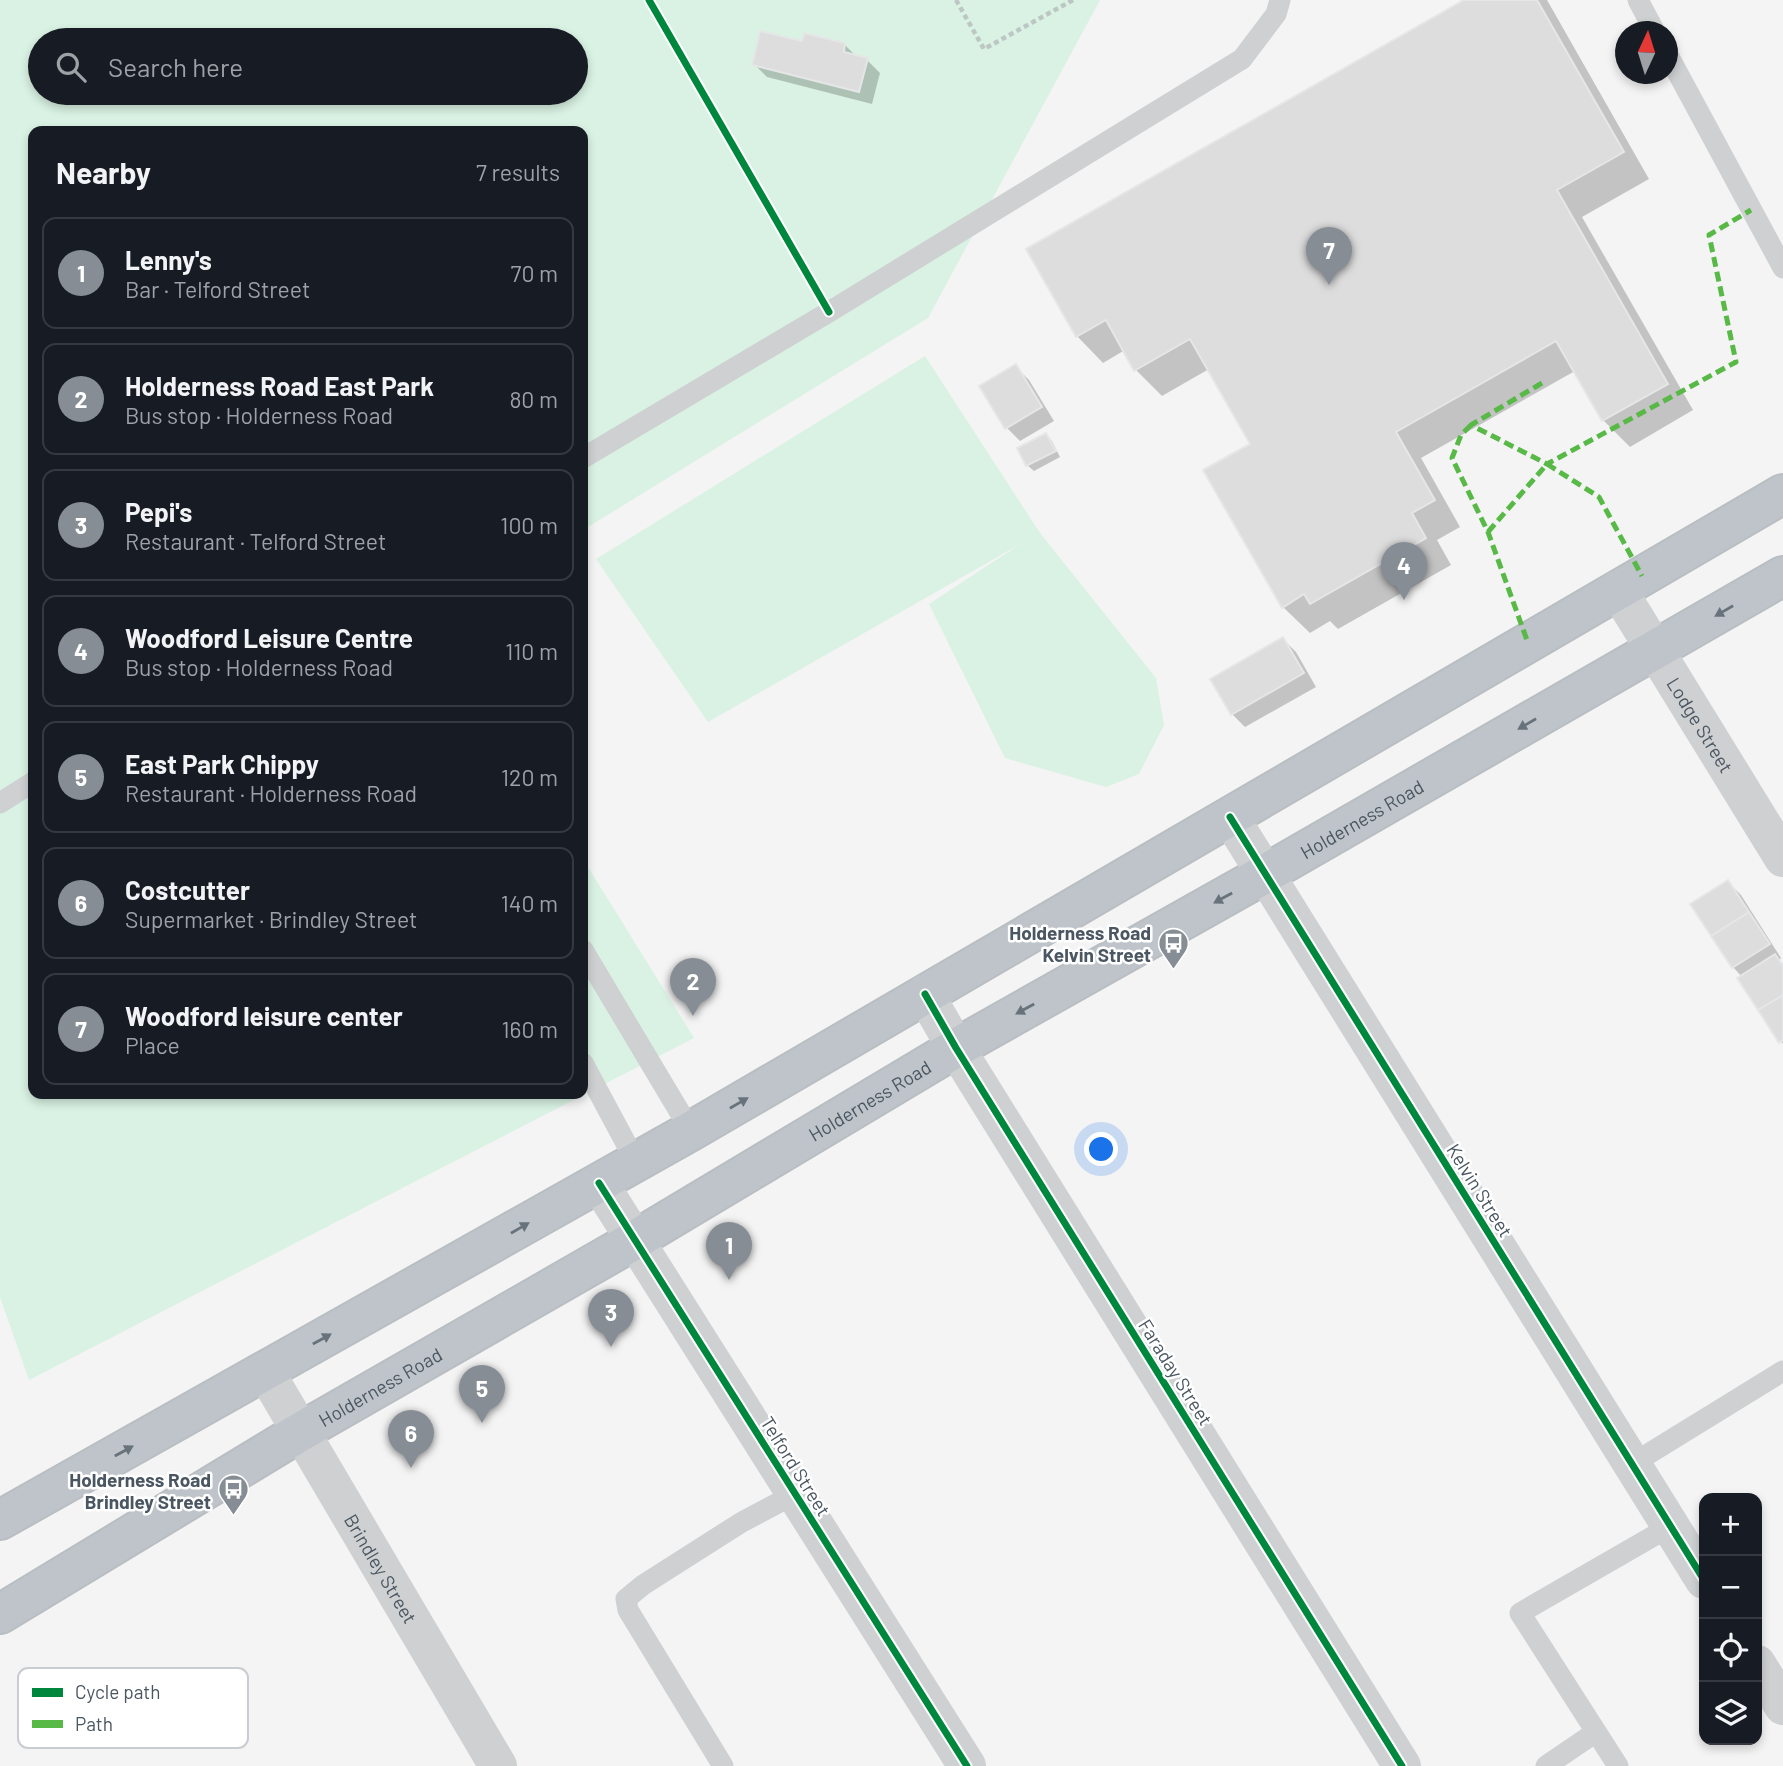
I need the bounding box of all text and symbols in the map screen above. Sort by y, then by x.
north arrow [1615,21,1678,84]
search box [28,28,588,105]
icon: search [52,48,90,86]
text: Search here [108,51,243,82]
text: Nearby [56,154,151,190]
text: 7 results [476,158,560,186]
pin: 7 [1306,227,1352,285]
text: Lenny's [125,244,212,275]
text: 1 [77,259,85,287]
text: 70 m [511,259,558,287]
text: Bar · Telford Street [125,275,310,303]
text: Holderness Road East Park [125,370,434,401]
text: 2 [75,385,87,413]
text: 80 m [509,385,558,413]
text: Bus stop · Holderness Road [125,401,393,429]
text: Pepi's [125,496,192,527]
text: 3 [75,511,87,539]
text: 100 m [500,511,558,539]
text: Restaurant · Telford Street [125,527,386,555]
pin: 4 [1381,542,1427,600]
one-way arrow [1714,604,1733,617]
text: Woodford Leisure Centre [125,622,413,653]
text: 4 [74,637,88,665]
text: 110 m [505,637,558,665]
text: Bus stop · Holderness Road [125,653,393,681]
street label: Lodge Street [1663,673,1739,776]
one-way arrow [1517,718,1536,730]
text: East Park Chippy [125,748,319,779]
text: 5 [75,763,87,791]
text: 120 m [501,763,558,791]
street label: Holderness Road [1296,774,1427,863]
text: Restaurant · Holderness Road [125,779,417,807]
text: Costcutter [125,874,250,905]
text: 6 [75,889,87,917]
text: 140 m [501,889,558,917]
one-way arrow [1213,892,1232,904]
text: Supermarket · Brindley Street [125,905,417,933]
place label: Holderness Road Kelvin Street [1009,921,1151,966]
bus stop icon: Holderness Road Kelvin Street [1157,926,1191,970]
pin: 2 [670,958,716,1016]
text: Woodford leisure center [125,1000,403,1031]
one-way arrow [1015,1003,1034,1015]
text: 7 [75,1015,87,1043]
text: 160 m [501,1015,558,1043]
text: Place [125,1031,180,1059]
street label: Holderness Road [804,1054,935,1145]
one-way arrow [730,1097,749,1109]
your location [1084,1132,1118,1166]
street label: Kelvin Street [1442,1139,1518,1241]
one-way arrow [511,1222,530,1234]
pin: 1 [706,1222,752,1280]
pin: 3 [588,1289,634,1347]
street label: Faraday Street [1134,1315,1218,1429]
one-way arrow [312,1333,332,1345]
street label: Holderness Road [314,1342,446,1431]
pin: 5 [459,1365,505,1423]
pin: 6 [388,1410,434,1468]
street label: Telford Street [756,1412,836,1520]
one-way arrow [114,1445,133,1457]
place label: Holderness Road Brindley Street [69,1468,211,1513]
bus stop icon: Holderness Road Brindley Street [217,1473,251,1517]
map controls [1699,1493,1762,1745]
button: + [1699,1493,1762,1556]
street label: Brindley Street [340,1509,422,1627]
button: − [1699,1556,1762,1619]
button: locate [1699,1619,1762,1682]
legend [18,1668,248,1748]
text: Cycle path [75,1680,160,1703]
button: layers [1699,1682,1762,1745]
text: Path [75,1712,113,1735]

